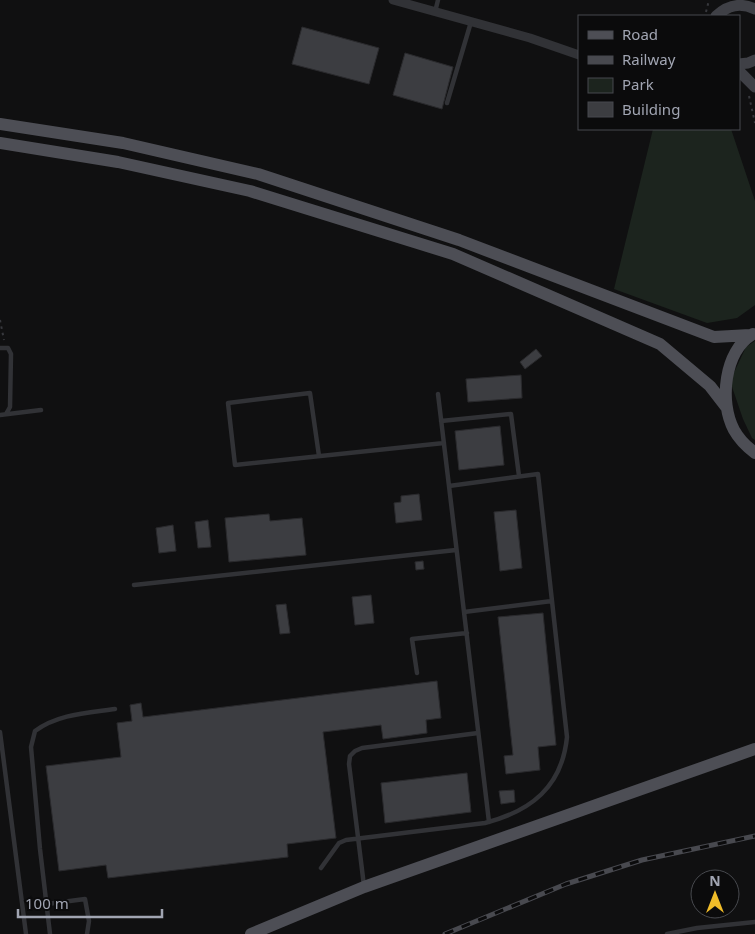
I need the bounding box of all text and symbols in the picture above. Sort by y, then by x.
legend [578,15,740,130]
text: Road [622,24,658,44]
text: Railway [622,49,676,69]
text: Park [622,74,654,94]
text: Building [622,99,680,119]
north arrow [690,869,740,919]
text: N [709,871,721,890]
scale bar [18,886,161,918]
text: 100 m [25,893,69,913]

